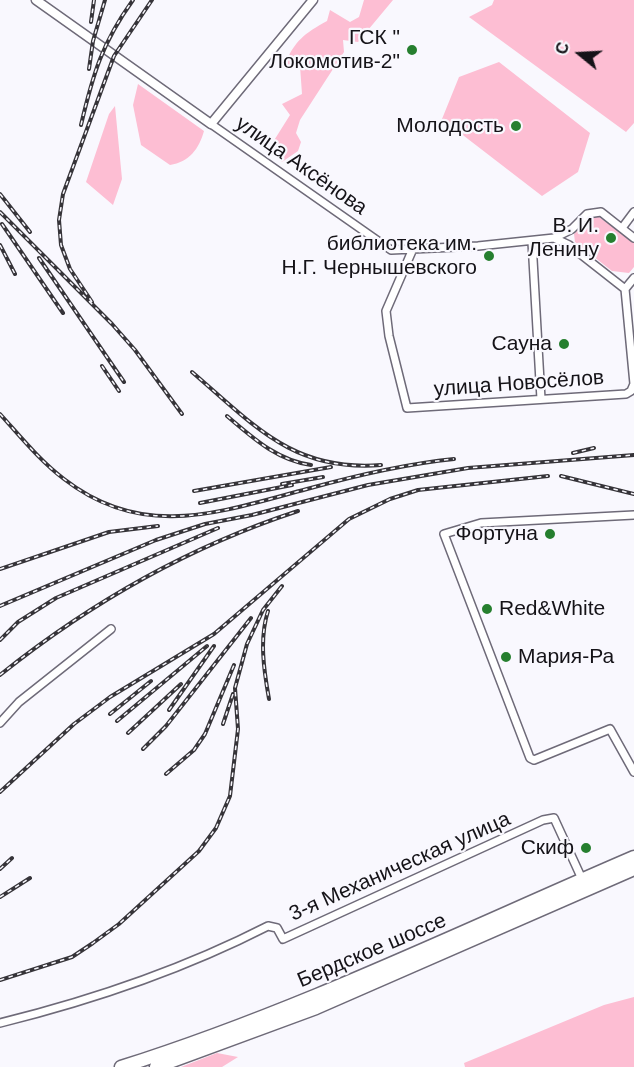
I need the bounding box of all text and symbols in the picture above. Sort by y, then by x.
north arrow [550,24,610,84]
place label: ГСК " Локомотив-2" [269,25,400,75]
text: С [553,40,572,56]
marker: ГСК " Локомотив-2" [405,43,419,57]
street label: улица Аксёнова [230,111,372,221]
place label: Молодость [396,113,504,139]
marker: Молодость [509,119,523,133]
place label: В. И. Ленину [528,213,599,263]
place label: библиотека им. Н.Г. Чернышевского [282,231,477,281]
marker: В. И. Ленину [604,231,618,245]
marker: библиотека им. Н.Г. Чернышевского [482,249,496,263]
place label: Сауна [491,331,552,357]
marker: Сауна [557,337,571,351]
street label: улица Новосёлов [433,365,605,403]
place label: Фортуна [456,521,538,547]
marker: Фортуна [543,527,557,541]
place label: Red&White [499,596,605,622]
marker: Red&White [480,602,494,616]
place label: Мария-Ра [518,644,614,670]
marker: Мария-Ра [499,650,513,664]
street label: 3-я Механическая улица [285,807,515,927]
place label: Скиф [521,835,574,861]
marker: Скиф [579,841,593,855]
street label: Бердское шоссе [294,908,450,994]

